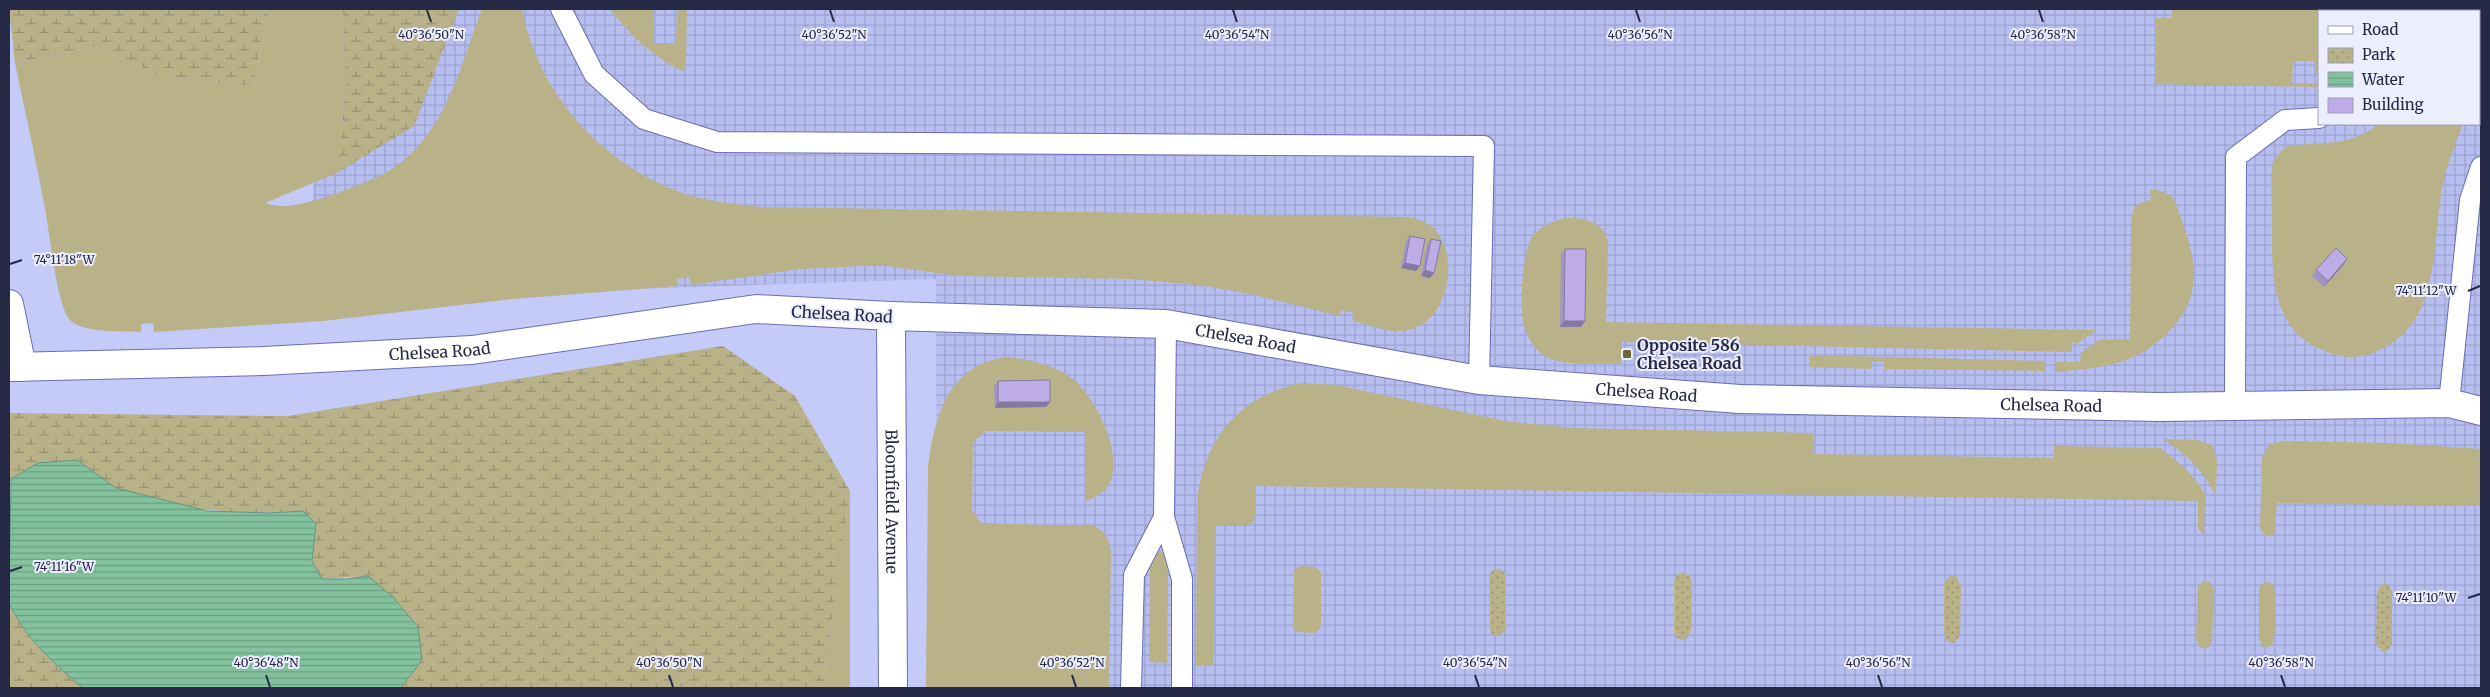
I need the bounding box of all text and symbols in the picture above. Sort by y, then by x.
legend [2318,10,2480,125]
text: Road [2362,20,2398,39]
text: 40°36'50"N [398,27,465,42]
text: 40°36'52"N [801,27,867,42]
text: 40°36'54"N [1205,27,1270,42]
text: 40°36'56"N [1607,27,1673,42]
text: 40°36'58"N [2010,27,2076,42]
text: Park [2362,45,2396,64]
text: Water [2361,70,2405,89]
text: Building [2362,95,2424,114]
text: 74°11'18"W [34,252,95,267]
text: 74°11'12"W [2396,283,2457,298]
street label: Chelsea Road [791,301,894,327]
street label: Chelsea Road [1194,319,1298,357]
place label: Opposite 586 Chelsea Road [1637,335,1742,373]
street label: Chelsea Road [388,337,492,364]
marker: Opposite 586 Chelsea Road [1621,348,1633,360]
street label: Chelsea Road [1595,379,1698,406]
street label: Chelsea Road [2000,394,2103,416]
street label: Bloomfield Avenue [882,429,902,574]
text: 74°11'16"W [34,559,95,574]
text: 74°11'10"W [2395,590,2458,605]
text: 40°36'48"N [233,655,299,670]
text: 40°36'50"N [636,655,703,670]
text: 40°36'52"N [1039,655,1105,670]
text: 40°36'54"N [1443,655,1508,670]
text: 40°36'56"N [1845,655,1911,670]
text: 40°36'58"N [2248,655,2314,670]

